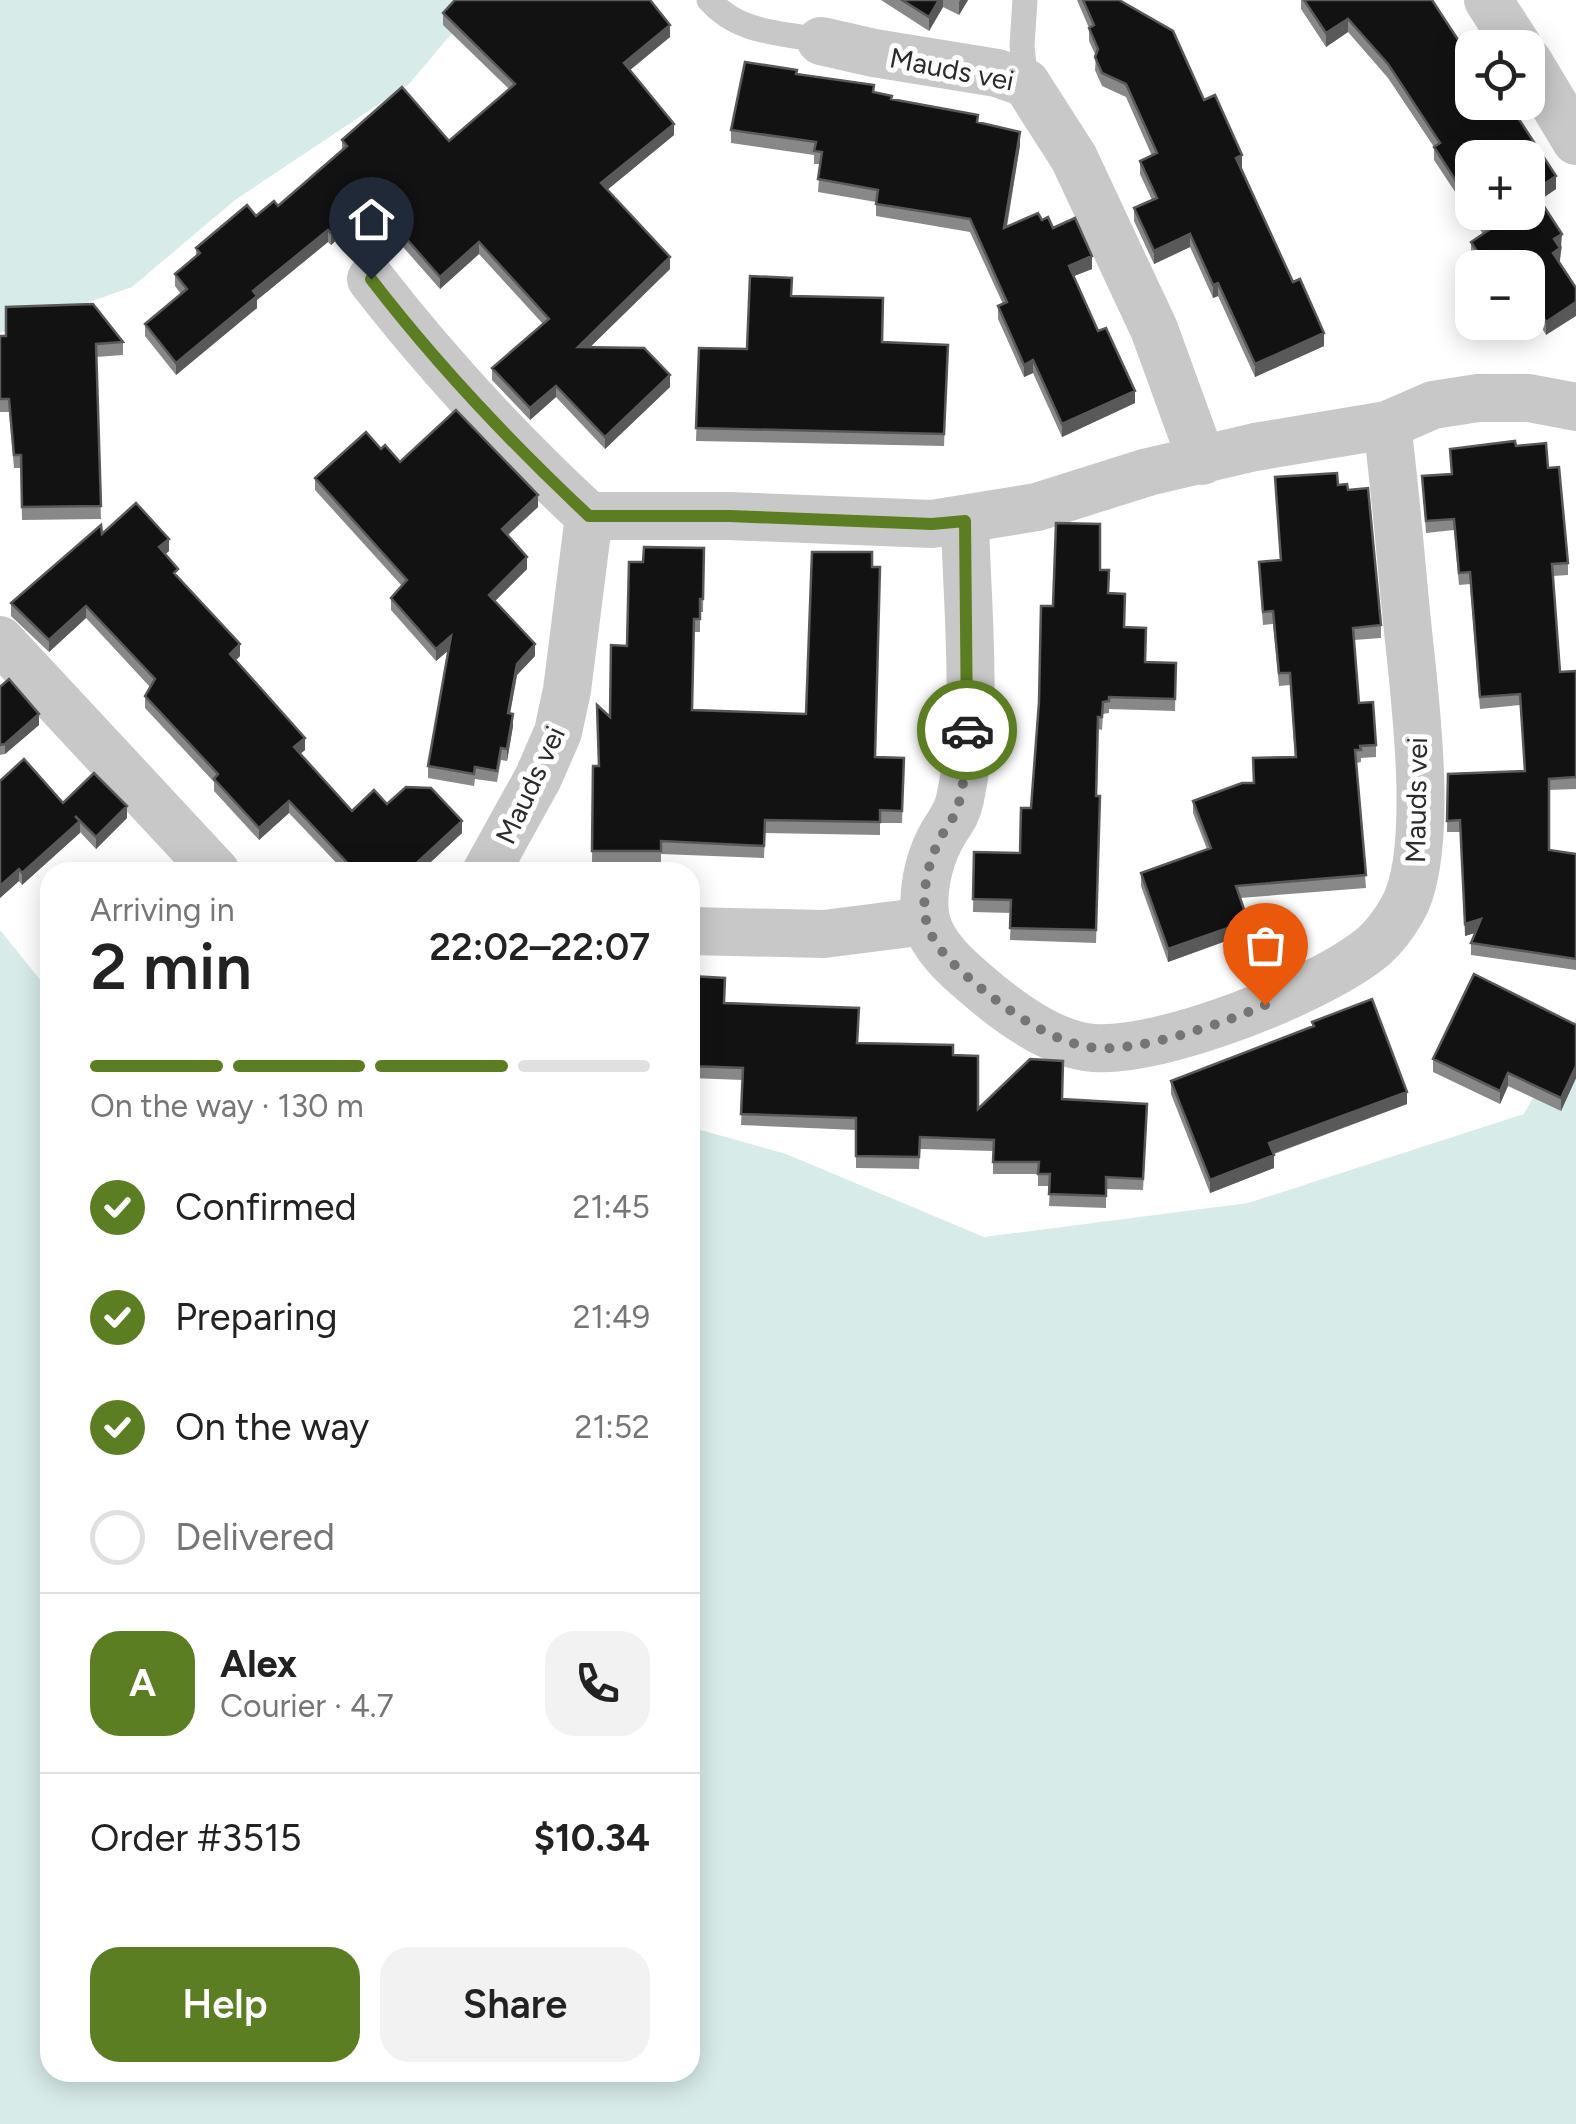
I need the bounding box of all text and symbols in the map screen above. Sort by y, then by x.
map controls [1455,30,1545,340]
button: locate [1455,30,1545,120]
street label: Mauds vei [887,40,1017,98]
button: + [1455,140,1545,230]
pin [329,177,414,280]
icon: home [344,192,399,247]
button: − [1455,250,1545,340]
courier [917,680,1017,780]
icon: car [940,703,995,758]
street label: Mauds vei [488,721,572,849]
street label: Mauds vei [1398,737,1434,863]
text: Arriving in [90,891,235,929]
pin [1223,903,1308,1006]
icon: bag [1238,918,1293,973]
text: 22:02–22:07 [429,924,650,970]
text: 2 min [90,927,252,1005]
text: On the way · 130 m [90,1087,364,1125]
icon: check [90,1180,145,1235]
text: Confirmed [175,1184,357,1230]
text: 21:45 [573,1188,650,1226]
icon: check [90,1290,145,1345]
text: Preparing [175,1294,337,1340]
text: 21:49 [573,1298,650,1336]
icon: check [90,1400,145,1455]
text: On the way [175,1404,369,1450]
text: 21:52 [575,1408,650,1446]
text: Delivered [175,1514,335,1560]
button: phone [545,1631,650,1736]
text: Alex [220,1641,297,1687]
text: A [129,1660,156,1706]
text: Courier · 4.7 [220,1687,394,1725]
text: Order #3515 [90,1815,302,1861]
text: $10.34 [534,1815,650,1861]
button: Help [90,1947,360,2062]
button: Share [380,1947,650,2062]

